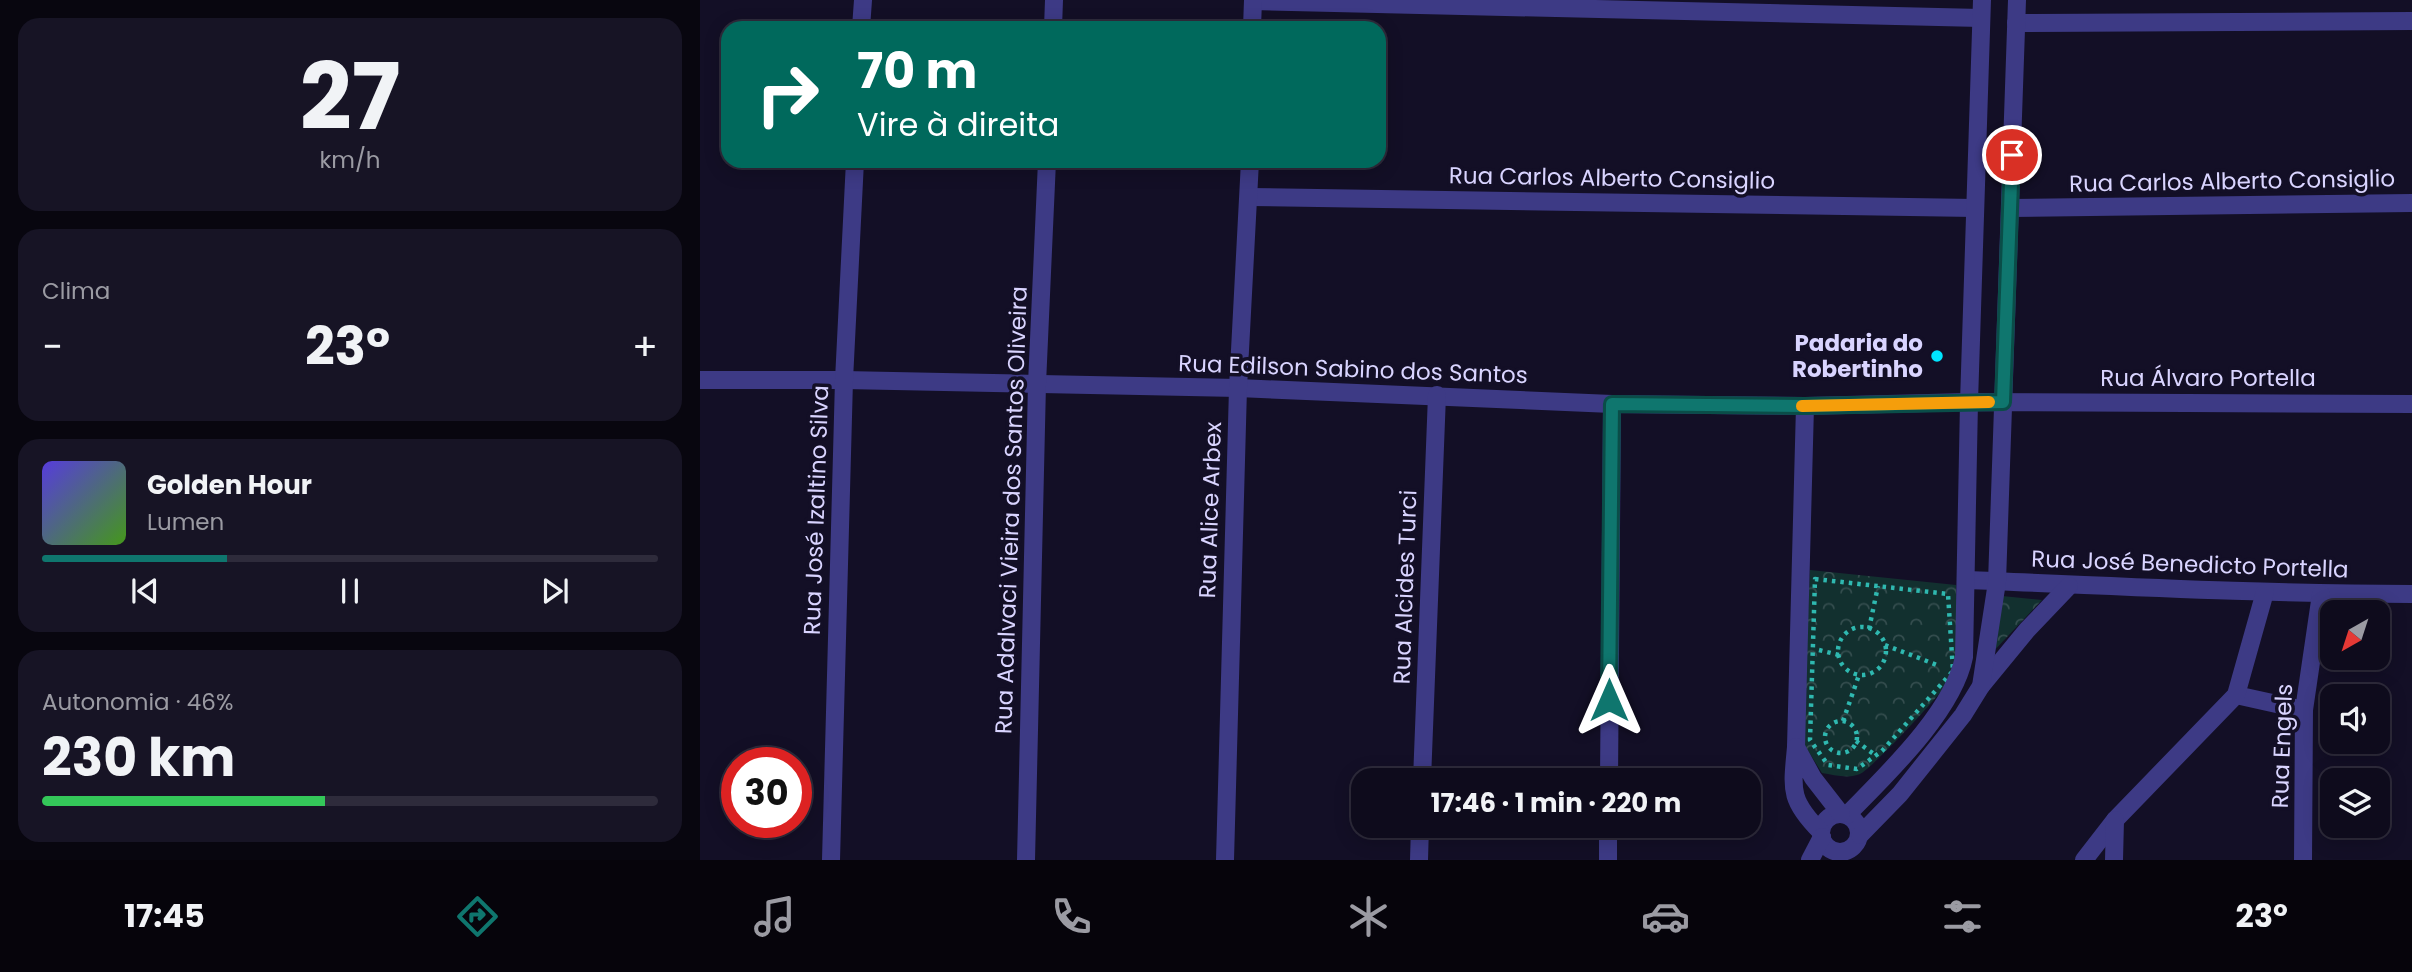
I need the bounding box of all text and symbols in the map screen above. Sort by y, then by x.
text: 27 [300,33,400,161]
text: 70 m [857,37,977,105]
icon: right [742,49,833,140]
text: Vire à direita [857,102,1059,147]
pin [1982,125,2042,185]
icon: arrive [1993,136,2031,174]
text: km/h [319,144,381,176]
street label: Rua Carlos Alberto Consiglio [1449,159,1775,197]
street label: Rua Carlos Alberto Consiglio [2069,162,2395,200]
text: Clima [42,275,110,307]
street label: Rua Adalvaci Vieira dos Santos Oliveira [987,286,1035,734]
text: 23° [305,310,390,383]
text: − [42,320,63,373]
text: + [632,320,658,373]
place label: Padaria do Robertinho [1792,327,1923,385]
street label: Rua Edilson Sabino dos Santos [1178,347,1528,391]
marker: Padaria do Robertinho [1929,348,1945,364]
street label: Rua Álvaro Portella [2100,362,2316,394]
street label: Rua José Izaltino Silva [796,385,836,635]
street label: Rua Alice Arbex [1191,421,1229,599]
text: Golden Hour [147,467,312,503]
street label: Rua Alcides Turci [1386,489,1424,685]
text: Lumen [147,506,224,538]
street label: Rua José Benedicto Portella [2031,542,2349,586]
icon: previous [126,572,164,610]
icon: pause [331,572,369,610]
icon: next [536,572,574,610]
north arrow [2320,600,2390,670]
map controls [2320,600,2390,838]
position arrow [1572,663,1646,737]
street label: Rua Engels [2264,683,2300,809]
button: sound [2320,684,2390,754]
text: Autonomia · 46% [42,686,233,718]
text: 230 km [42,721,235,794]
speed limit sign: 30 [721,747,812,838]
button: layers [2320,768,2390,838]
text: 17:46 · 1 min · 220 m [1431,785,1681,821]
icon: directions [453,892,502,941]
icon: music [750,892,799,941]
icon: phone [1047,892,1096,941]
icon: climate [1344,892,1393,941]
icon: car [1641,892,1690,941]
icon: filters [1938,892,1987,941]
text: 17:45 [124,893,205,938]
text: 23° [2235,893,2288,938]

